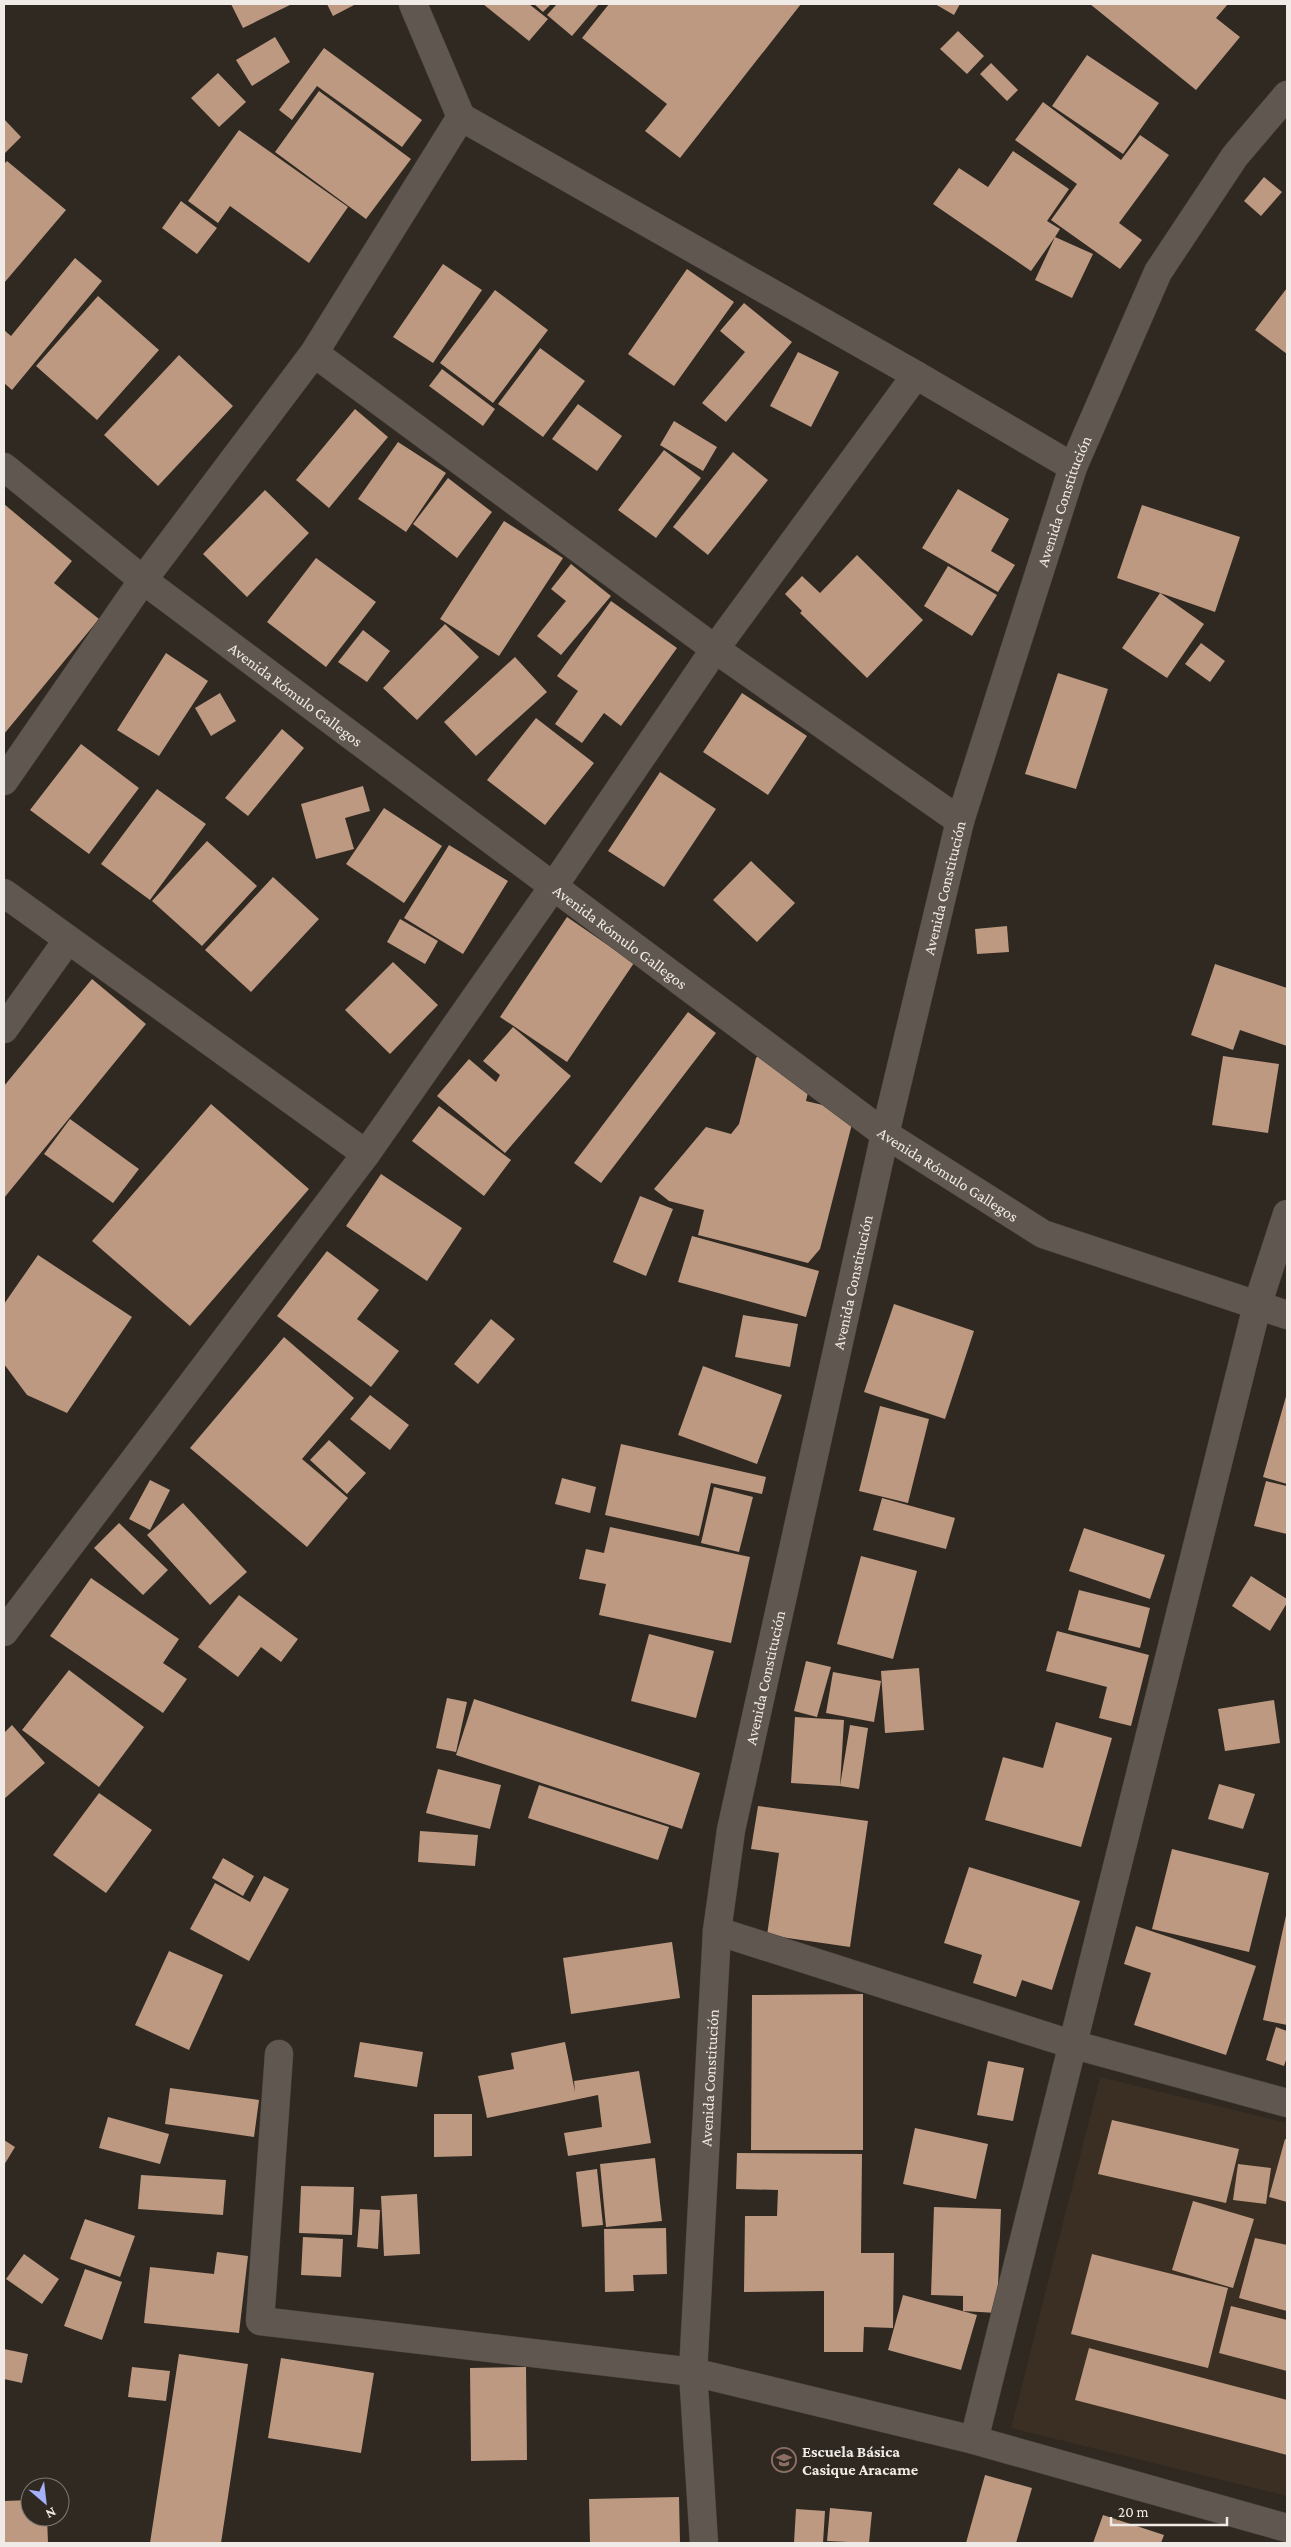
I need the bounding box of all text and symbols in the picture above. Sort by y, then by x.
street label: Avenida Constitución [1034,433,1095,569]
street label: Avenida Rómulo Gallegos [225,639,366,750]
street label: Avenida Constitución [920,819,969,957]
street label: Avenida Rómulo Gallegos [550,881,690,992]
street label: Avenida Rómulo Gallegos [874,1124,1021,1225]
street label: Avenida Constitución [830,1213,876,1351]
street label: Avenida Constitución [742,1608,788,1747]
street label: Avenida Constitución [697,2008,722,2147]
place label: Escuela Básica Casique Aracame [802,2443,919,2478]
school or university icon: Escuela Básica Casique Aracame [771,2447,797,2473]
north arrow [20,2477,70,2527]
scale bar [1111,2494,1227,2526]
text: N [43,2504,59,2523]
text: 20 m [1118,2504,1149,2520]

